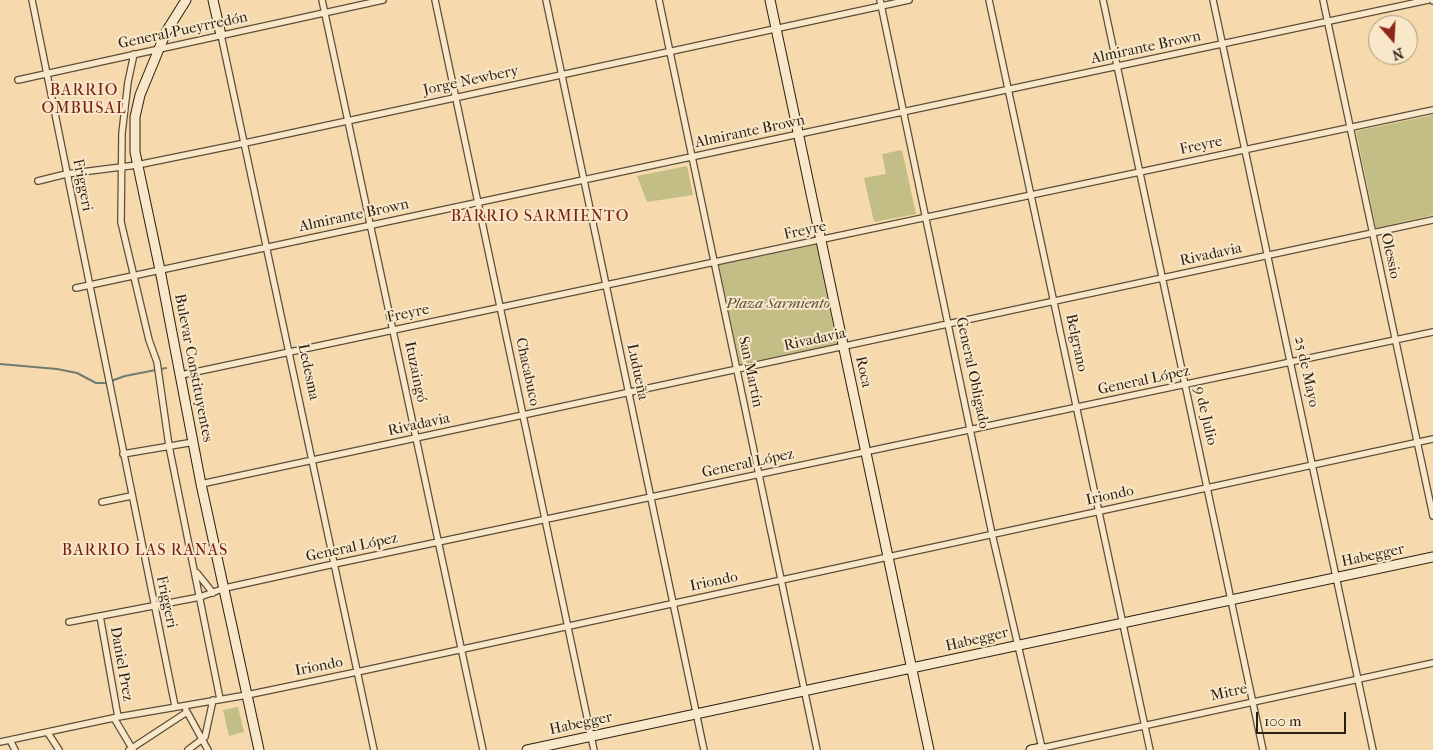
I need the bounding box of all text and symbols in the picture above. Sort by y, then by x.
street label: General Pueyrredón [117,8,249,54]
north arrow [1368,15,1418,65]
street label: Almirante Brown [1089,28,1203,68]
text: N [1390,44,1406,63]
street label: Jorge Newbery [422,62,520,100]
district label: BARRIO OMBUSAL [41,81,127,119]
street label: Almirante Brown [693,112,807,152]
street label: Freyre [1178,133,1224,159]
street label: Friggeri [68,157,96,213]
street label: Almirante Brown [297,196,411,236]
district label: BARRIO SARMIENTO [449,207,631,227]
street label: Freyre [782,218,828,244]
street label: Olessio [1376,231,1404,281]
street label: Rivadavia [1178,240,1244,270]
street label: Bulevar Constituyentes [170,292,216,444]
park label: Plaza Sarmiento [726,295,830,313]
street label: Freyre [385,301,431,327]
street label: Belgrano [1061,312,1091,374]
street label: General Obligado [951,316,993,430]
street label: Rivadavia [782,325,848,355]
street label: San Martín [734,335,766,409]
street label: 25 de Mayo [1290,335,1322,409]
street label: Chacabuco [511,336,543,408]
street label: Ituzaingó [400,340,430,404]
street label: Ledesma [293,342,323,402]
street label: Ludueña [622,342,652,402]
street label: Roca [851,355,875,389]
street label: General López [1096,362,1192,400]
street label: 9 de Julio [1190,385,1220,447]
street label: Rivadavia [386,410,452,440]
street label: General López [700,445,796,483]
street label: Iriondo [1084,482,1136,510]
street label: General López [304,529,400,567]
district label: BARRIO LAS RANAS [60,541,230,561]
street label: Habegger [1340,541,1406,571]
street label: Iriondo [688,568,740,596]
street label: Friggeri [152,574,180,630]
street label: Habegger [944,624,1010,656]
street label: Daniel Prez [106,625,136,703]
street label: Iriondo [293,654,345,680]
street label: Mitre [1209,680,1249,706]
scale bar [1258,702,1348,734]
street label: Habegger [548,709,614,739]
text: 100 m [1264,712,1302,730]

